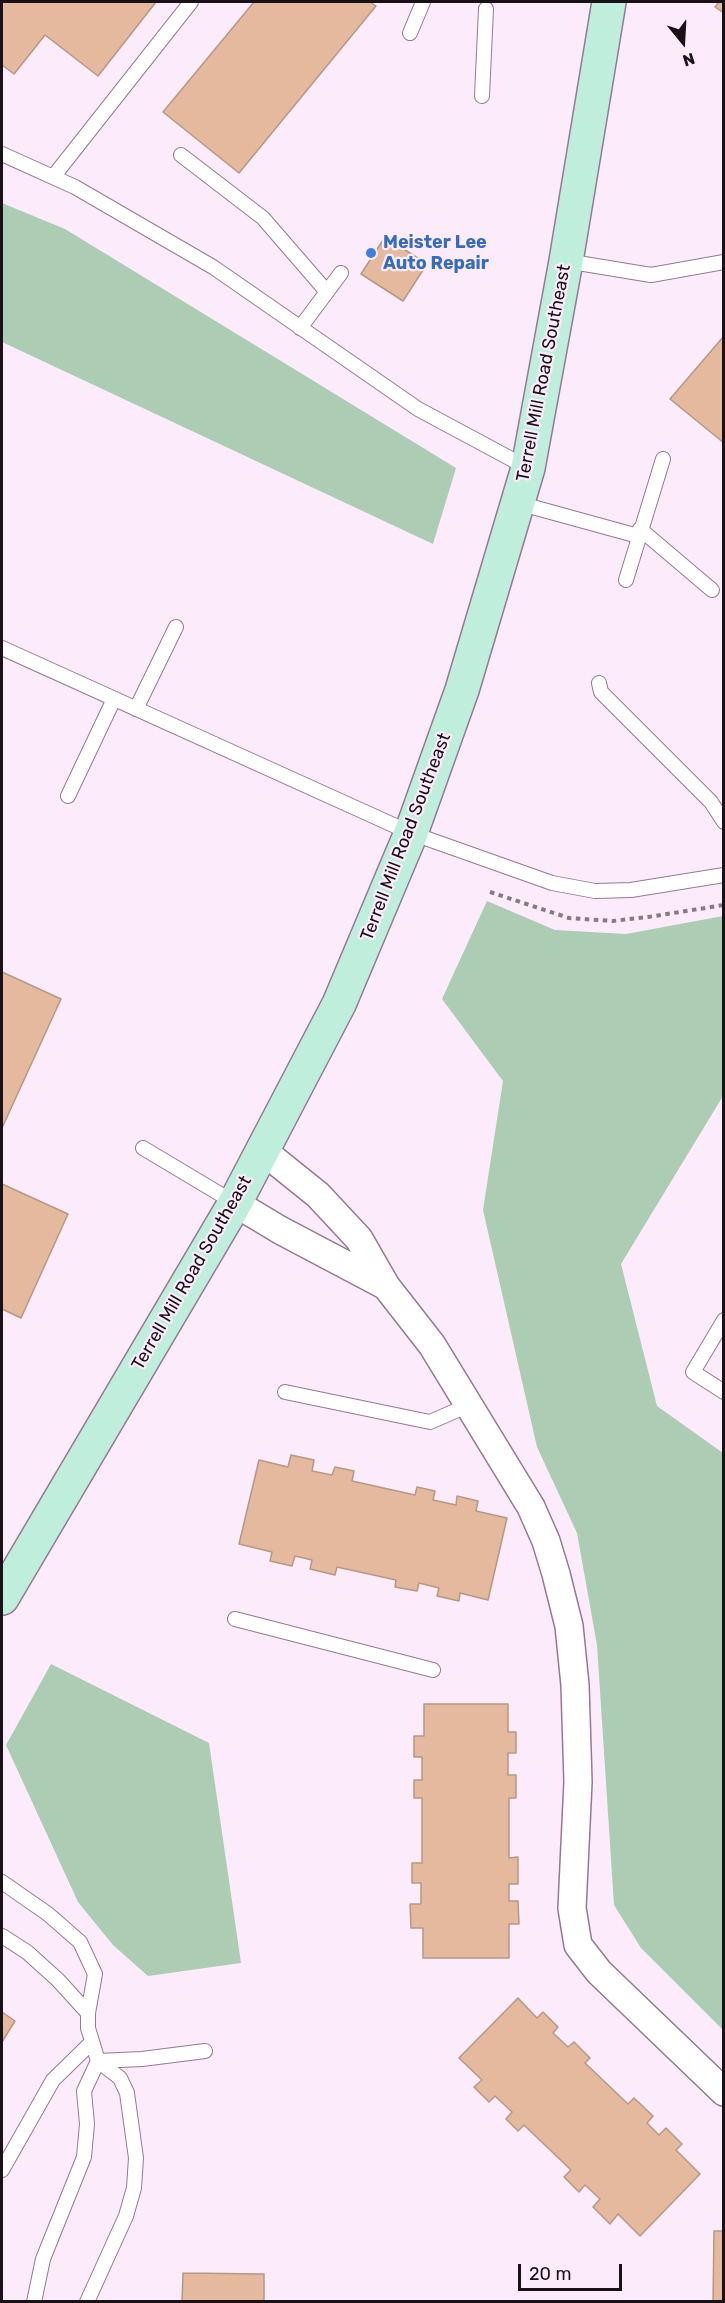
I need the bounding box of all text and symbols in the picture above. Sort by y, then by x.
north arrow [653,12,713,72]
text: N [680,49,697,70]
place label: Meister Lee Auto Repair [383,232,489,274]
marker: Meister Lee Auto Repair [364,246,378,260]
street label: Terrell Mill Road Southeast [512,262,576,484]
street label: Terrell Mill Road Southeast [356,730,456,944]
street label: Terrell Mill Road Southeast [127,1172,257,1374]
scale bar [521,2252,624,2290]
text: 20 m [529,2263,571,2285]

